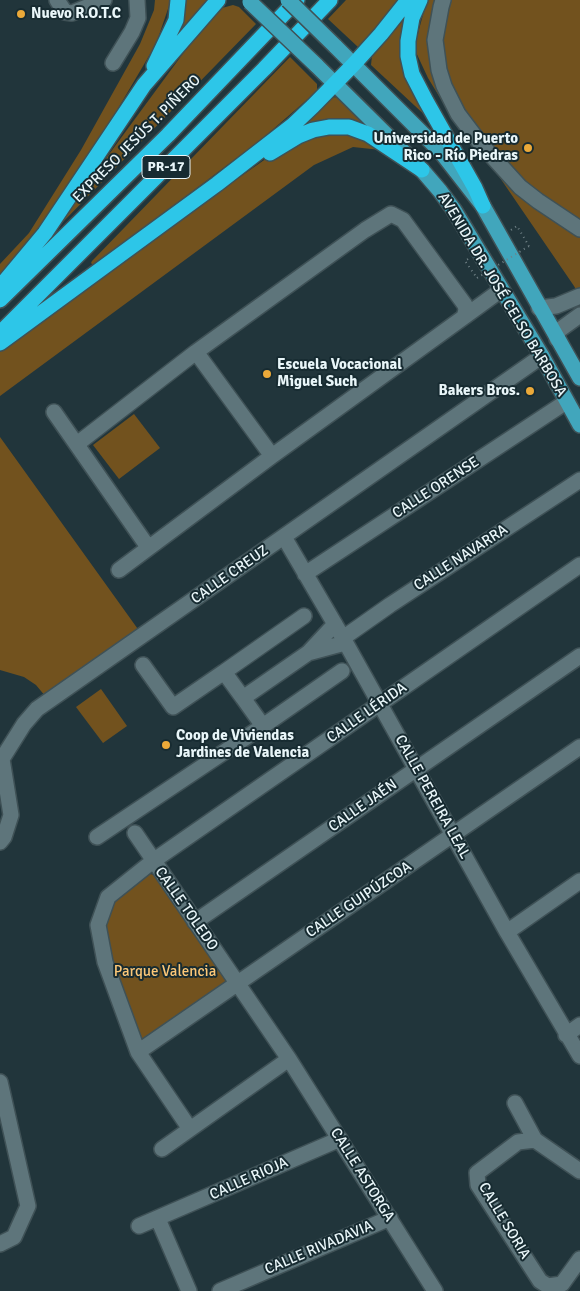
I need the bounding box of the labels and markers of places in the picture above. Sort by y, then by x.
place label: Nuevo R.O.T.C [31,5,121,23]
marker: Nuevo R.O.T.C [15,8,27,20]
place label: Universidad de Puerto Rico - Río Piedras [374,130,518,165]
marker: Universidad de Puerto Rico - Río Piedras [522,142,534,154]
place label: Escuela Vocacional Miguel Such [277,356,402,391]
marker: Escuela Vocacional Miguel Such [261,368,273,380]
place label: Bakers Bros. [439,382,520,400]
marker: Bakers Bros. [524,385,536,397]
place label: Coop de Viviendas Jardines de Valencia [176,727,309,762]
marker: Coop de Viviendas Jardines de Valencia [160,739,172,751]

